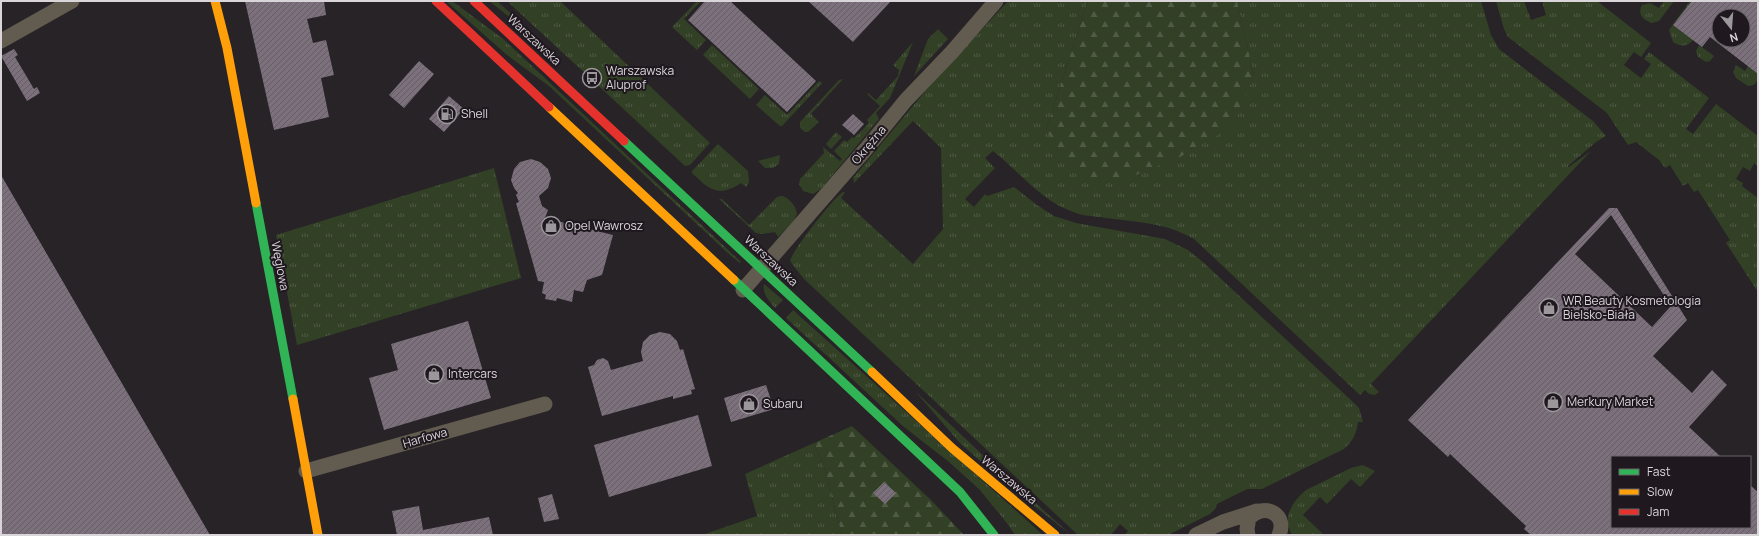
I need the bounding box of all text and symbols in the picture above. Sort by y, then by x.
north arrow [1711,8,1751,48]
street label: Warszawska [504,10,565,69]
text: N [1728,30,1740,46]
place label: Warszawska Aluprof [606,62,674,93]
bus stop icon: Warszawska Aluprof [581,67,603,89]
fuel station icon: Shell [436,103,458,125]
place label: Shell [461,105,488,122]
street label: Okrężna [847,122,890,168]
shop icon: Opel Wawrosz [540,215,562,237]
place label: Opel Wawrosz [565,217,643,234]
street label: Warszawska [741,231,802,290]
street label: Węglowa [267,240,294,292]
place label: WR Beauty Kosmetologia Bielsko-Biała [1563,292,1701,323]
shop icon: WR Beauty Kosmetologia Bielsko-Biała [1538,297,1560,319]
shop icon: Intercars [423,363,445,385]
place label: Intercars [448,365,497,382]
shop icon: Merkury Market [1542,391,1564,413]
shop icon: Subaru [738,393,760,415]
place label: Merkury Market [1567,393,1653,410]
place label: Subaru [763,395,803,412]
street label: Harfowa [401,423,449,452]
street label: Warszawska [978,451,1041,508]
legend [1611,456,1751,528]
text: Fast [1647,463,1671,480]
text: Slow [1647,483,1673,500]
text: Jam [1647,503,1669,520]

